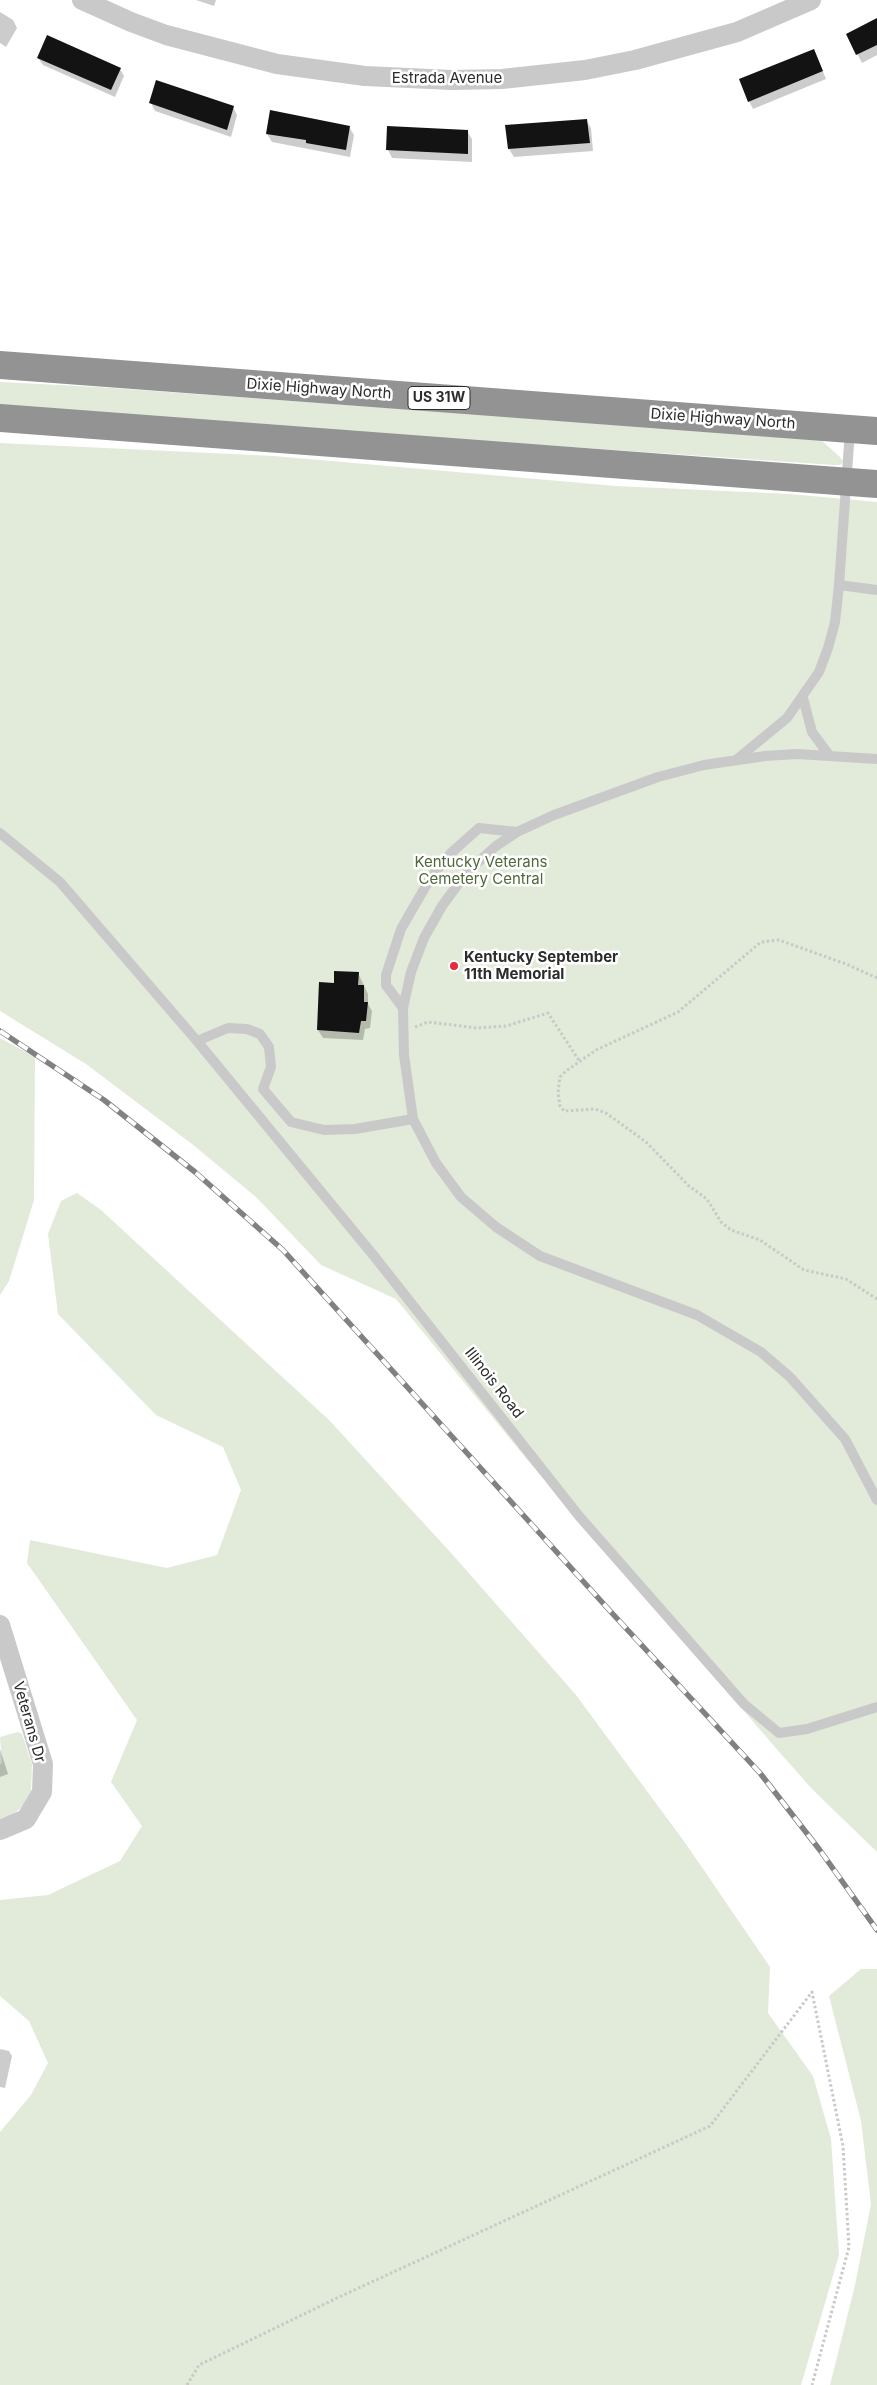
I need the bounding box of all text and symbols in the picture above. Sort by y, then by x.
street label: Estrada Avenue [392,69,502,87]
street label: Dixie Highway North [246,375,392,403]
road number: US 31W [408,386,470,409]
street label: Dixie Highway North [650,405,796,433]
park label: Kentucky Veterans Cemetery Central [414,853,548,888]
place label: Kentucky September 11th Memorial [464,948,618,983]
marker: Kentucky September 11th Memorial [448,960,460,972]
street label: Illinois Road [461,1344,527,1422]
street label: Veterans Dr [9,1679,49,1765]

